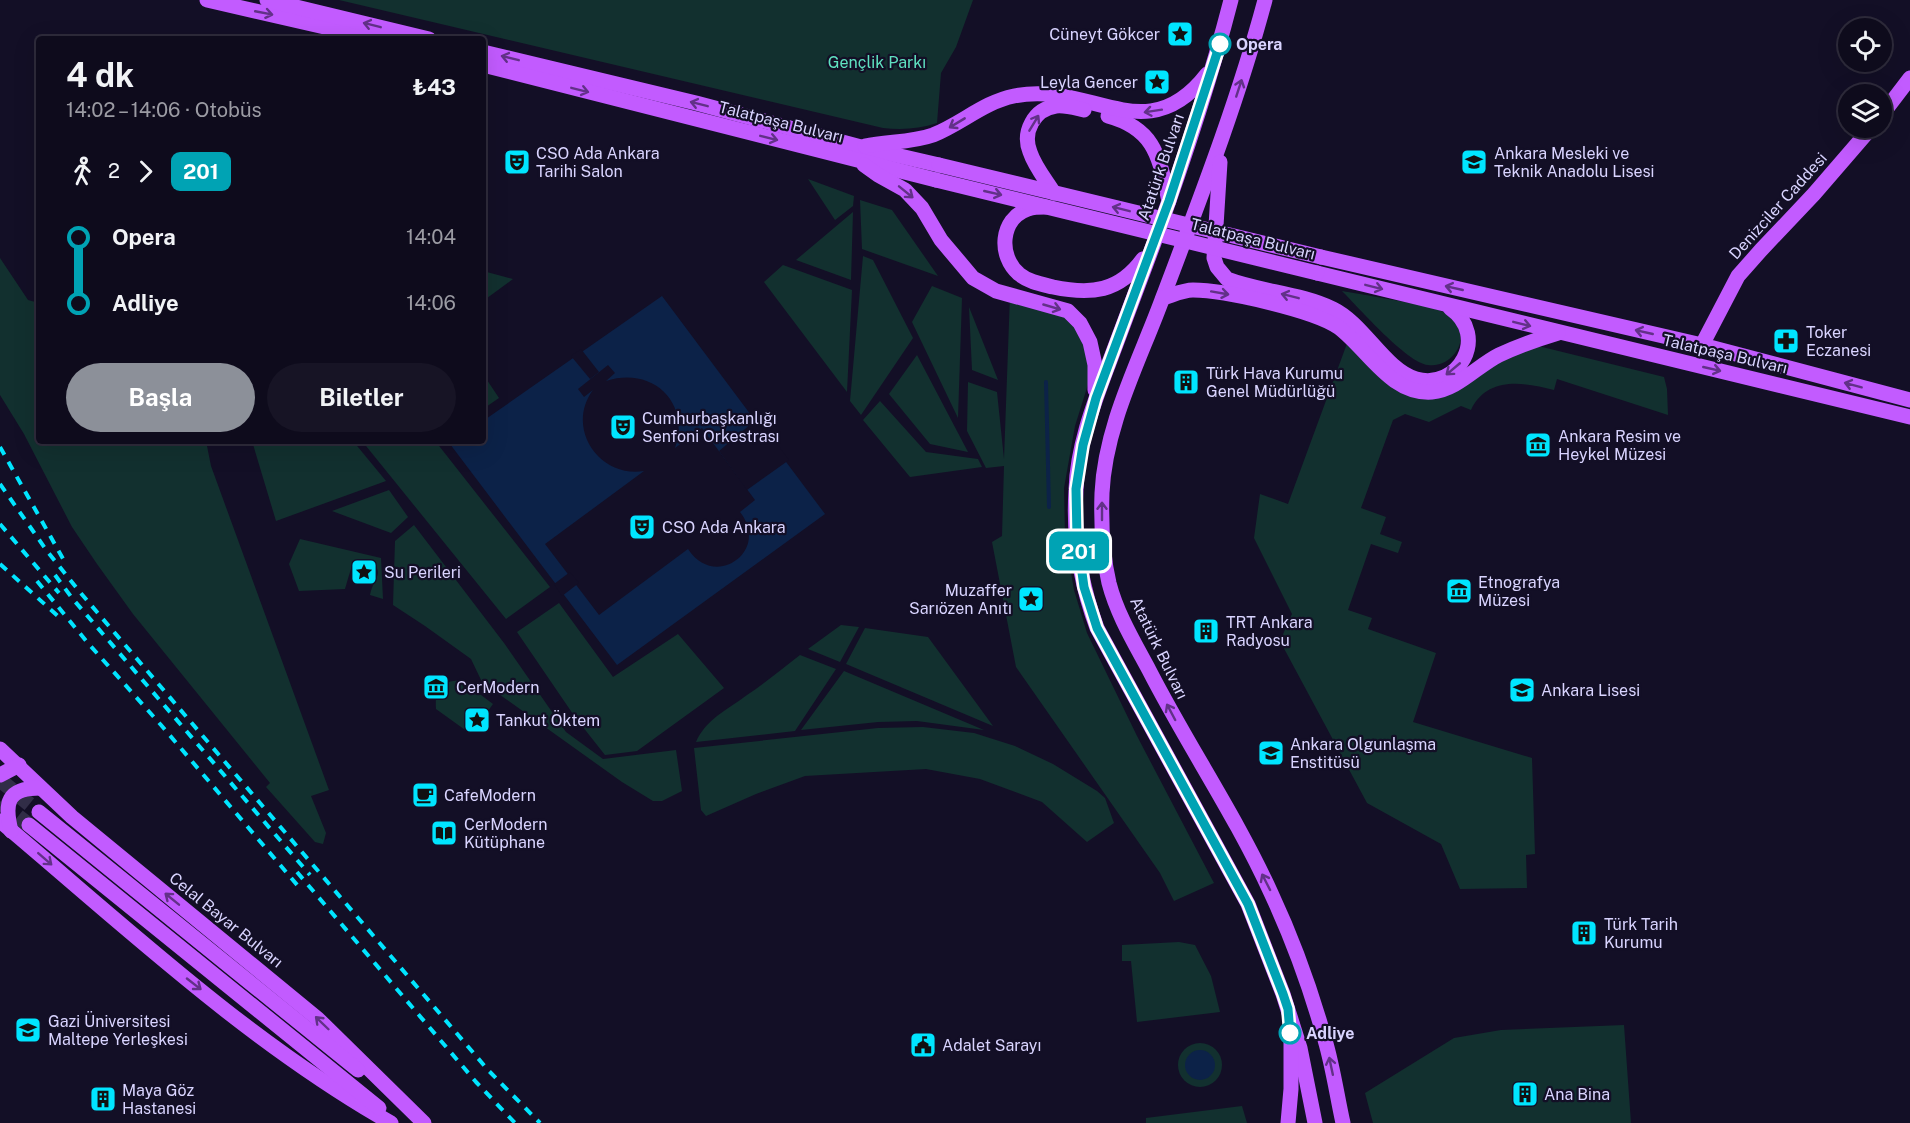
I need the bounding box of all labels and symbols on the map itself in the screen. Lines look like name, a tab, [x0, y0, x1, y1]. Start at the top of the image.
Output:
one-way arrow	[254, 8, 273, 19]
one-way arrow	[363, 19, 382, 31]
place icon: Cüneyt Gökcer	[1165, 19, 1195, 49]
place label: Cüneyt Gökcer	[1049, 25, 1160, 44]
marker: Opera	[1209, 33, 1231, 55]
place label: Opera	[1236, 35, 1282, 54]
one-way arrow	[501, 52, 520, 64]
park label: Gençlik Parkı	[828, 53, 926, 72]
place icon: Leyla Gencer	[1142, 67, 1172, 97]
place label: Leyla Gencer	[1040, 73, 1138, 92]
one-way arrow	[1234, 79, 1245, 98]
one-way arrow	[571, 84, 590, 96]
street label: Talatpaşa Bulvarı	[717, 97, 845, 147]
one-way arrow	[690, 98, 709, 109]
one-way arrow	[1144, 105, 1164, 116]
street label: Atatürk Bulvarı	[1134, 111, 1188, 223]
one-way arrow	[1027, 114, 1040, 131]
one-way arrow	[949, 117, 966, 129]
one-way arrow	[760, 132, 779, 144]
place label: CSO Ada Ankara Tarihi Salon	[536, 144, 660, 181]
place label: Ankara Mesleki ve Teknik Anadolu Lisesi	[1494, 144, 1654, 181]
theatre icon: CSO Ada Ankara Tarihi Salon	[502, 147, 532, 177]
school or university icon: Ankara Mesleki ve Teknik Anadolu Lisesi	[1459, 147, 1489, 177]
street label: Denizciler Caddesi	[1725, 149, 1831, 263]
one-way arrow	[898, 186, 914, 199]
one-way arrow	[982, 188, 1002, 199]
one-way arrow	[1112, 203, 1131, 214]
street label: Talatpaşa Bulvarı	[1189, 214, 1317, 264]
one-way arrow	[1445, 281, 1464, 293]
one-way arrow	[1364, 282, 1383, 294]
one-way arrow	[1210, 288, 1229, 299]
one-way arrow	[1281, 290, 1300, 302]
one-way arrow	[1042, 302, 1061, 313]
one-way arrow	[1513, 318, 1532, 330]
place label: Toker Eczanesi	[1806, 323, 1871, 360]
one-way arrow	[1635, 325, 1654, 337]
pharmacy icon: Toker Eczanesi	[1771, 326, 1801, 356]
street label: Talatpaşa Bulvarı	[1661, 330, 1789, 378]
one-way arrow	[1445, 363, 1461, 376]
place label: Türk Hava Kurumu Genel Müdürlüğü	[1206, 364, 1343, 401]
one-way arrow	[1702, 364, 1721, 376]
building icon: Türk Hava Kurumu Genel Müdürlüğü	[1171, 367, 1201, 397]
one-way arrow	[1844, 379, 1863, 391]
place label: Cumhurbaşkanlığı Senfoni Orkestrası	[642, 409, 779, 446]
theatre icon: Cumhurbaşkanlığı Senfoni Orkestrası	[608, 412, 638, 442]
place label: Ankara Resim ve Heykel Müzesi	[1558, 427, 1681, 464]
museum icon: Ankara Resim ve Heykel Müzesi	[1523, 430, 1553, 460]
one-way arrow	[1096, 502, 1108, 522]
theatre icon: CSO Ada Ankara	[627, 512, 657, 542]
place label: CSO Ada Ankara	[662, 518, 786, 537]
line badge: 201	[1044, 532, 1114, 570]
place icon: Su Perileri	[349, 557, 379, 587]
place label: Su Perileri	[384, 563, 461, 582]
place label: Etnografya Müzesi	[1478, 573, 1560, 610]
museum icon: Etnografya Müzesi	[1444, 576, 1474, 606]
place label: Muzaffer Sarıözen Anıtı	[909, 581, 1012, 618]
place icon: Muzaffer Sarıözen Anıtı	[1016, 584, 1046, 614]
street label: Atatürk Bulvarı	[1126, 594, 1192, 702]
place label: TRT Ankara Radyosu	[1226, 613, 1313, 650]
building icon: TRT Ankara Radyosu	[1191, 616, 1221, 646]
museum icon: CerModern	[421, 672, 451, 702]
school or university icon: Ankara Lisesi	[1507, 675, 1537, 705]
place label: CerModern	[456, 678, 540, 697]
place label: Ankara Lisesi	[1541, 681, 1640, 700]
one-way arrow	[1164, 704, 1176, 722]
place icon: Tankut Öktem	[462, 705, 492, 735]
place label: Tankut Öktem	[496, 710, 600, 730]
place label: Ankara Olgunlaşma Enstitüsü	[1290, 735, 1436, 772]
school or university icon: Ankara Olgunlaşma Enstitüsü	[1256, 738, 1286, 768]
cafe icon: CafeModern	[410, 780, 440, 810]
place label: CafeModern	[444, 786, 536, 805]
place label: CerModern Kütüphane	[464, 815, 548, 852]
library icon: CerModern Kütüphane	[429, 818, 459, 848]
one-way arrow	[37, 852, 52, 866]
street label: Celal Bayar Bulvarı	[165, 868, 287, 972]
one-way arrow	[1260, 874, 1271, 892]
one-way arrow	[164, 892, 180, 905]
place label: Türk Tarih Kurumu	[1604, 915, 1678, 952]
building icon: Türk Tarih Kurumu	[1569, 918, 1599, 948]
one-way arrow	[186, 978, 202, 991]
place label: Gazi Üniversitesi Maltepe Yerleşkesi	[48, 1011, 188, 1049]
school or university icon: Gazi Üniversitesi Maltepe Yerleşkesi	[13, 1015, 43, 1045]
one-way arrow	[315, 1016, 330, 1030]
marker: Adliye	[1279, 1022, 1301, 1044]
place label: Adliye	[1306, 1024, 1355, 1043]
public building icon: Adalet Sarayı	[908, 1030, 938, 1060]
place label: Adalet Sarayı	[942, 1036, 1041, 1055]
one-way arrow	[1325, 1057, 1336, 1076]
building icon: Ana Bina	[1510, 1079, 1540, 1109]
place label: Maya Göz Hastanesi	[122, 1081, 196, 1118]
building icon: Maya Göz Hastanesi	[88, 1084, 118, 1114]
place label: Ana Bina	[1544, 1085, 1610, 1104]

